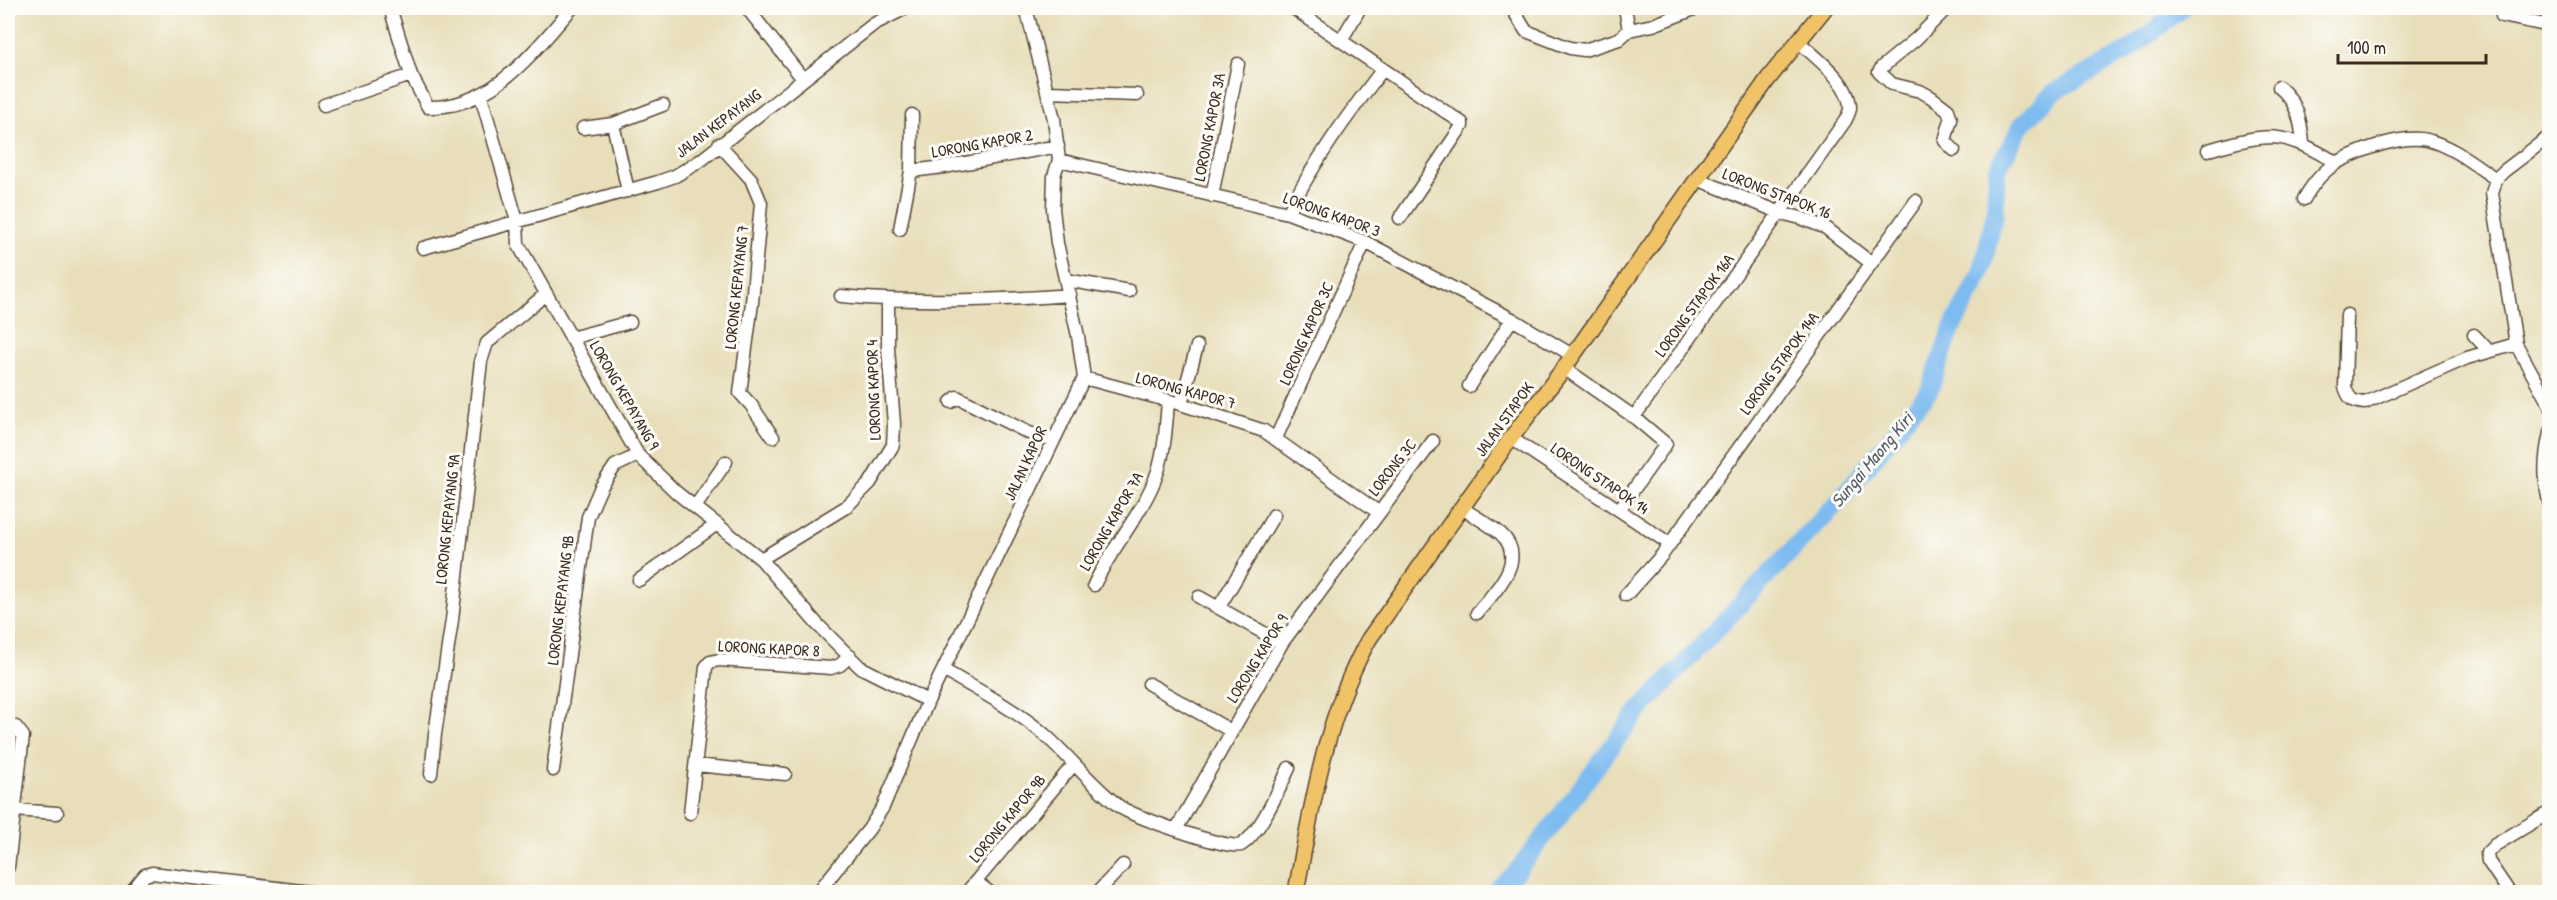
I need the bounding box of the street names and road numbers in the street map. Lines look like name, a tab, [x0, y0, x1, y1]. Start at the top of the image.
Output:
street label: LORONG KAPOR 3A	[1188, 71, 1230, 183]
street label: JALAN KEPAYANG	[671, 83, 765, 162]
street label: LORONG KAPOR 2	[930, 123, 1035, 163]
street label: LORONG STAPOK 16	[1720, 162, 1834, 224]
street label: LORONG KAPOR 3	[1280, 186, 1384, 242]
street label: LORONG KEPAYANG 7	[719, 224, 753, 350]
street label: LORONG STAPOK 16A	[1649, 249, 1739, 361]
street label: LORONG KAPOR 3C	[1273, 278, 1339, 388]
street label: LORONG STAPOK 14A	[1734, 307, 1824, 419]
street label: LORONG KEPAYANG 9	[585, 336, 665, 454]
street label: LORONG KAPOR 4	[860, 339, 886, 441]
street label: LORONG KAPOR 7	[1134, 366, 1238, 414]
street label: JALAN STAPOK	[1469, 377, 1539, 461]
street label: JALAN KAPOR	[998, 422, 1052, 504]
street label: LORONG 3C	[1363, 434, 1421, 500]
street label: LORONG STAPOK 14	[1547, 437, 1653, 519]
street label: LORONG KEPAYANG 9A	[429, 453, 465, 585]
street label: LORONG KAPOR 7A	[1074, 468, 1148, 574]
street label: LORONG KEPAYANG 9B	[541, 534, 579, 666]
street label: LORONG KAPOR 9	[1221, 609, 1293, 706]
street label: LORONG KAPOR 8	[718, 634, 820, 662]
street label: LORONG KAPOR 9B	[964, 769, 1050, 867]

